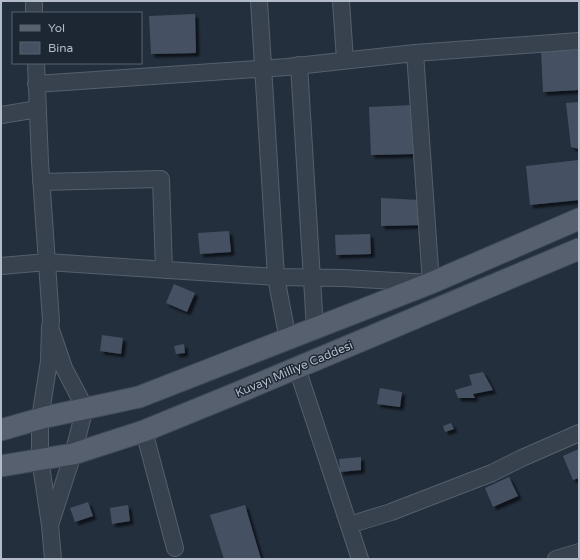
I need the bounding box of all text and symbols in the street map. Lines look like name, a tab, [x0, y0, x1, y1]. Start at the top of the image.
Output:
legend	[12, 12, 142, 64]
text: Yol	[48, 21, 65, 35]
text: Bina	[48, 41, 73, 55]
street label: Kuvayı Milliye Caddesi	[233, 338, 355, 400]

